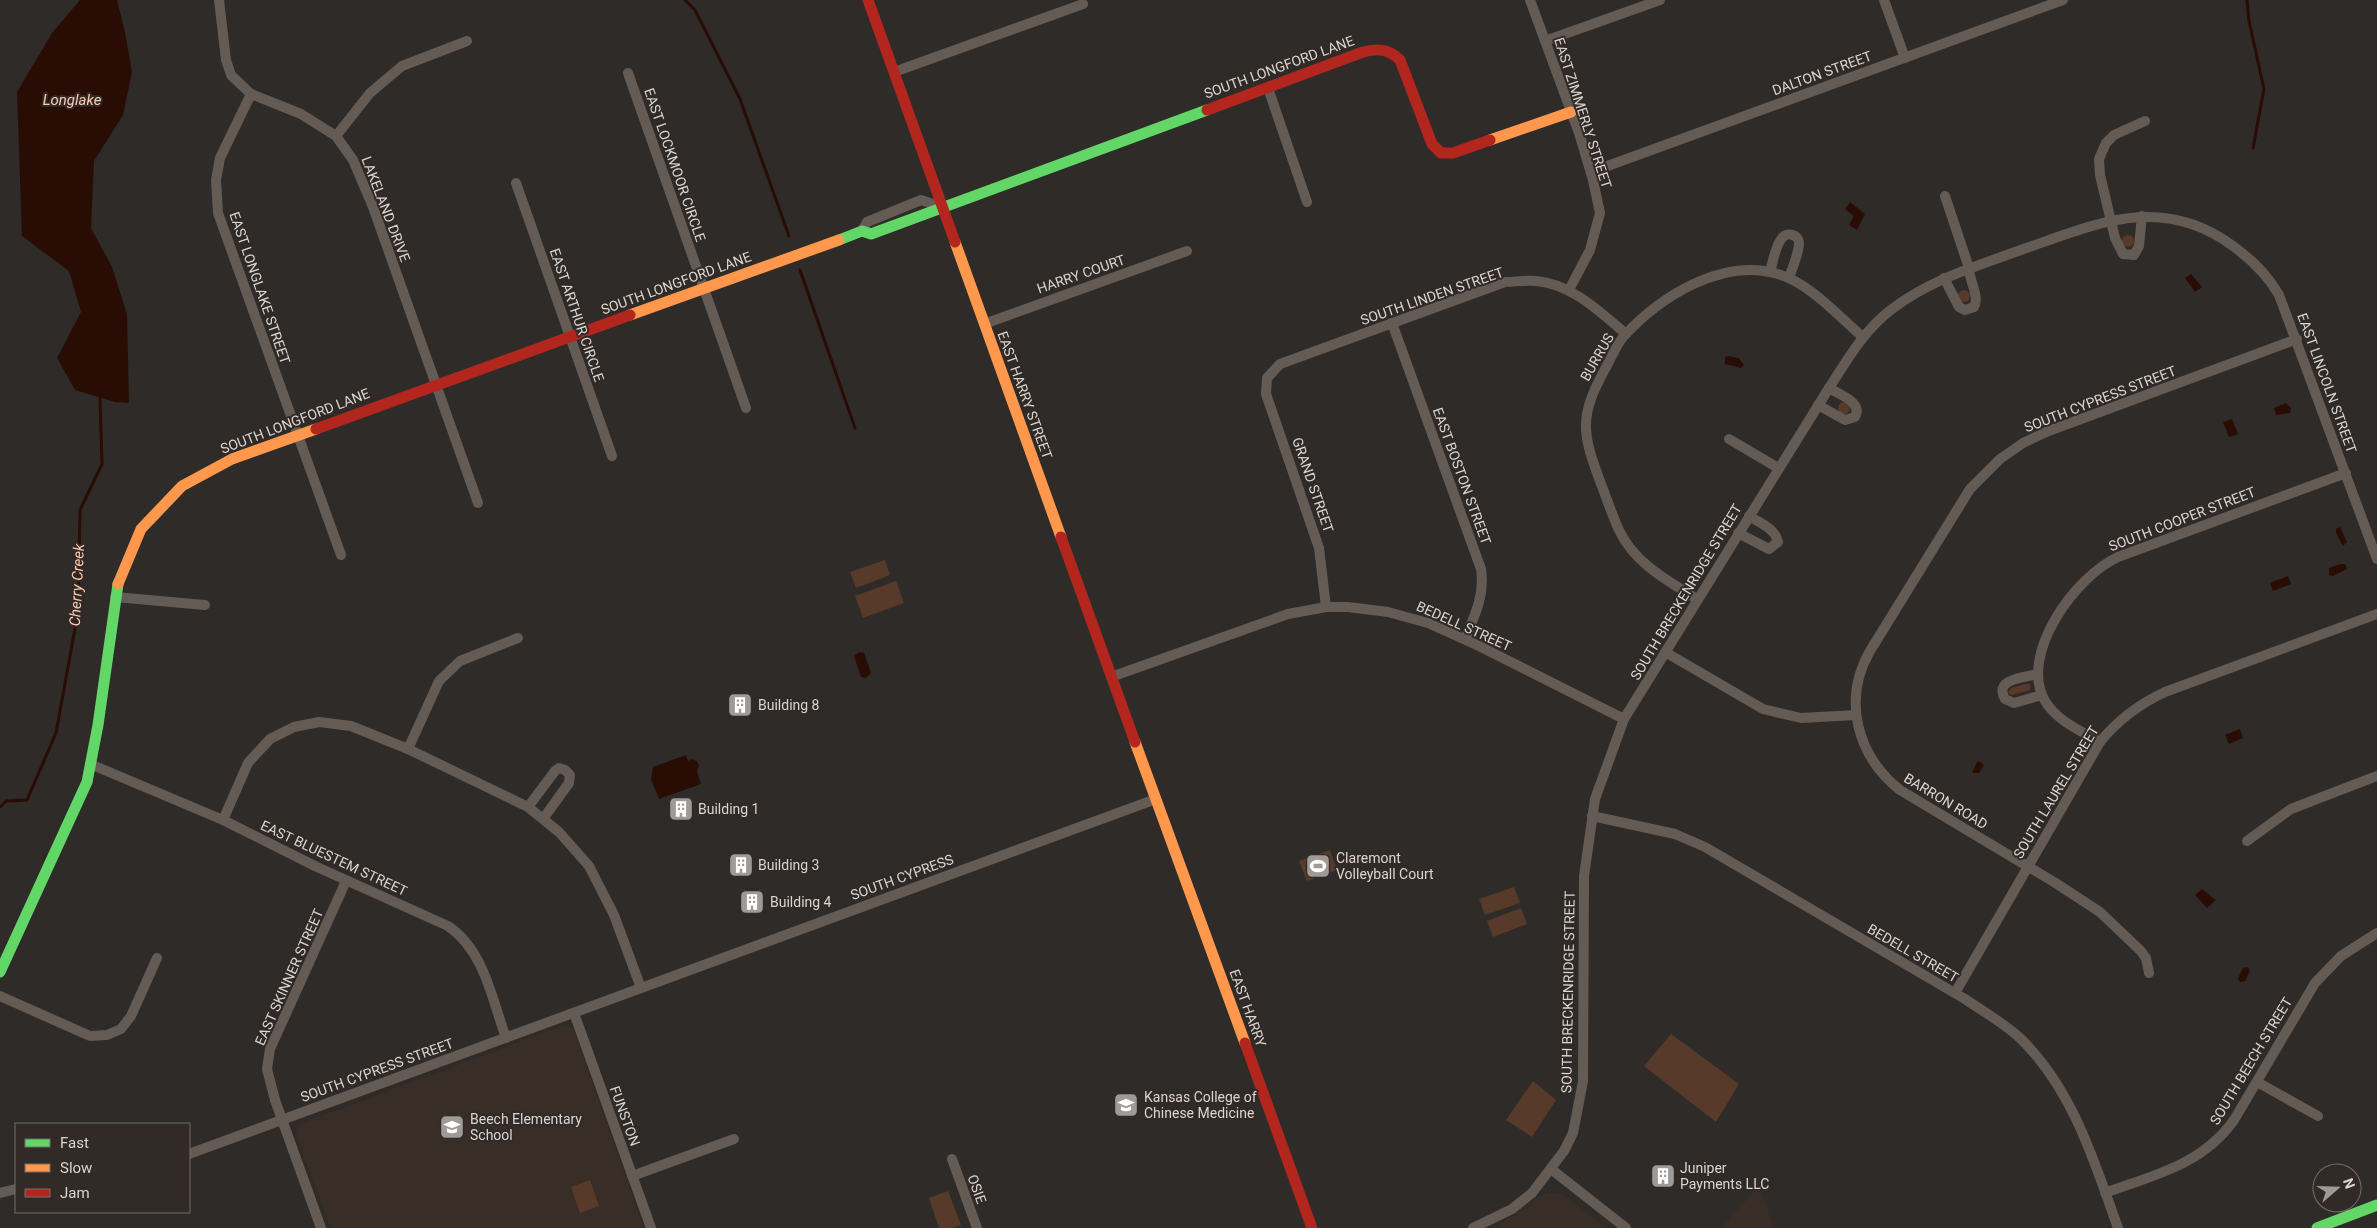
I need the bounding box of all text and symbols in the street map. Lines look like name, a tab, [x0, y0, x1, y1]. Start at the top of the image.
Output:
street label: SOUTH LONGFORD LANE	[1202, 32, 1356, 102]
street label: EAST ZIMMERLY STREET	[1551, 36, 1615, 191]
street label: DALTON STREET	[1770, 47, 1875, 98]
street label: EAST LOCKMOOR CIRCLE	[641, 86, 709, 244]
water label: Longlake	[43, 91, 102, 109]
street label: LAKELAND DRIVE	[359, 154, 413, 264]
street label: EAST LONGLAKE STREET	[226, 210, 294, 367]
street label: EAST ARTHUR CIRCLE	[547, 246, 607, 384]
street label: SOUTH LONGFORD LANE	[599, 248, 753, 318]
street label: HARRY COURT	[1035, 251, 1128, 297]
street label: SOUTH LINDEN STREET	[1358, 264, 1506, 328]
street label: EAST LINCOLN STREET	[2294, 311, 2360, 456]
street label: EAST HARRY STREET	[994, 329, 1056, 462]
street label: BURRUS	[1577, 330, 1617, 384]
street label: SOUTH CYPRESS STREET	[2022, 362, 2179, 435]
street label: SOUTH LONGFORD LANE	[218, 385, 372, 457]
street label: EAST BOSTON STREET	[1430, 405, 1494, 547]
street label: GRAND STREET	[1289, 435, 1337, 535]
street label: SOUTH COOPER STREET	[2106, 483, 2258, 554]
street label: SOUTH BRECKENRIDGE STREET	[1627, 501, 1745, 683]
water label: Cherry Creek	[66, 543, 88, 627]
street label: BEDELL STREET	[1414, 598, 1514, 654]
building icon: Building 8	[727, 692, 753, 718]
place label: Building 8	[758, 697, 820, 713]
street label: SOUTH LAUREL STREET	[2010, 722, 2102, 861]
street label: BARRON ROAD	[1901, 770, 1991, 832]
building icon: Building 1	[668, 796, 694, 822]
place label: Building 1	[698, 801, 759, 817]
street label: EAST BLUESTEM STREET	[258, 817, 410, 899]
place label: Claremont Volleyball Court	[1336, 850, 1434, 882]
street label: SOUTH CYPRESS	[848, 851, 956, 903]
building icon: Building 3	[728, 852, 754, 878]
sports icon: Claremont Volleyball Court	[1305, 853, 1331, 879]
place label: Building 3	[758, 857, 819, 873]
building icon: Building 4	[739, 889, 765, 915]
street label: SOUTH BRECKENRIDGE STREET	[1558, 890, 1578, 1093]
place label: Building 4	[770, 894, 832, 910]
street label: EAST SKINNER STREET	[252, 906, 327, 1048]
street label: BEDELL STREET	[1865, 921, 1962, 986]
street label: EAST HARRY	[1227, 967, 1270, 1050]
street label: SOUTH BEECH STREET	[2207, 994, 2296, 1128]
street label: SOUTH CYPRESS STREET	[298, 1035, 456, 1105]
street label: FUNSTON	[607, 1084, 643, 1148]
place label: Kansas College of Chinese Medicine	[1144, 1089, 1257, 1121]
school or university icon: Kansas College of Chinese Medicine	[1113, 1092, 1139, 1118]
place label: Beech Elementary School	[470, 1111, 582, 1143]
school or university icon: Beech Elementary School	[439, 1114, 465, 1140]
legend	[15, 1123, 190, 1213]
text: Fast	[60, 1134, 89, 1152]
text: Slow	[60, 1159, 92, 1177]
place label: Juniper Payments LLC	[1680, 1160, 1769, 1192]
building icon: Juniper Payments LLC	[1650, 1163, 1676, 1189]
north arrow	[2312, 1163, 2362, 1213]
street label: OSIE	[964, 1172, 990, 1206]
text: N	[2340, 1176, 2358, 1191]
text: Jam	[60, 1184, 90, 1202]

